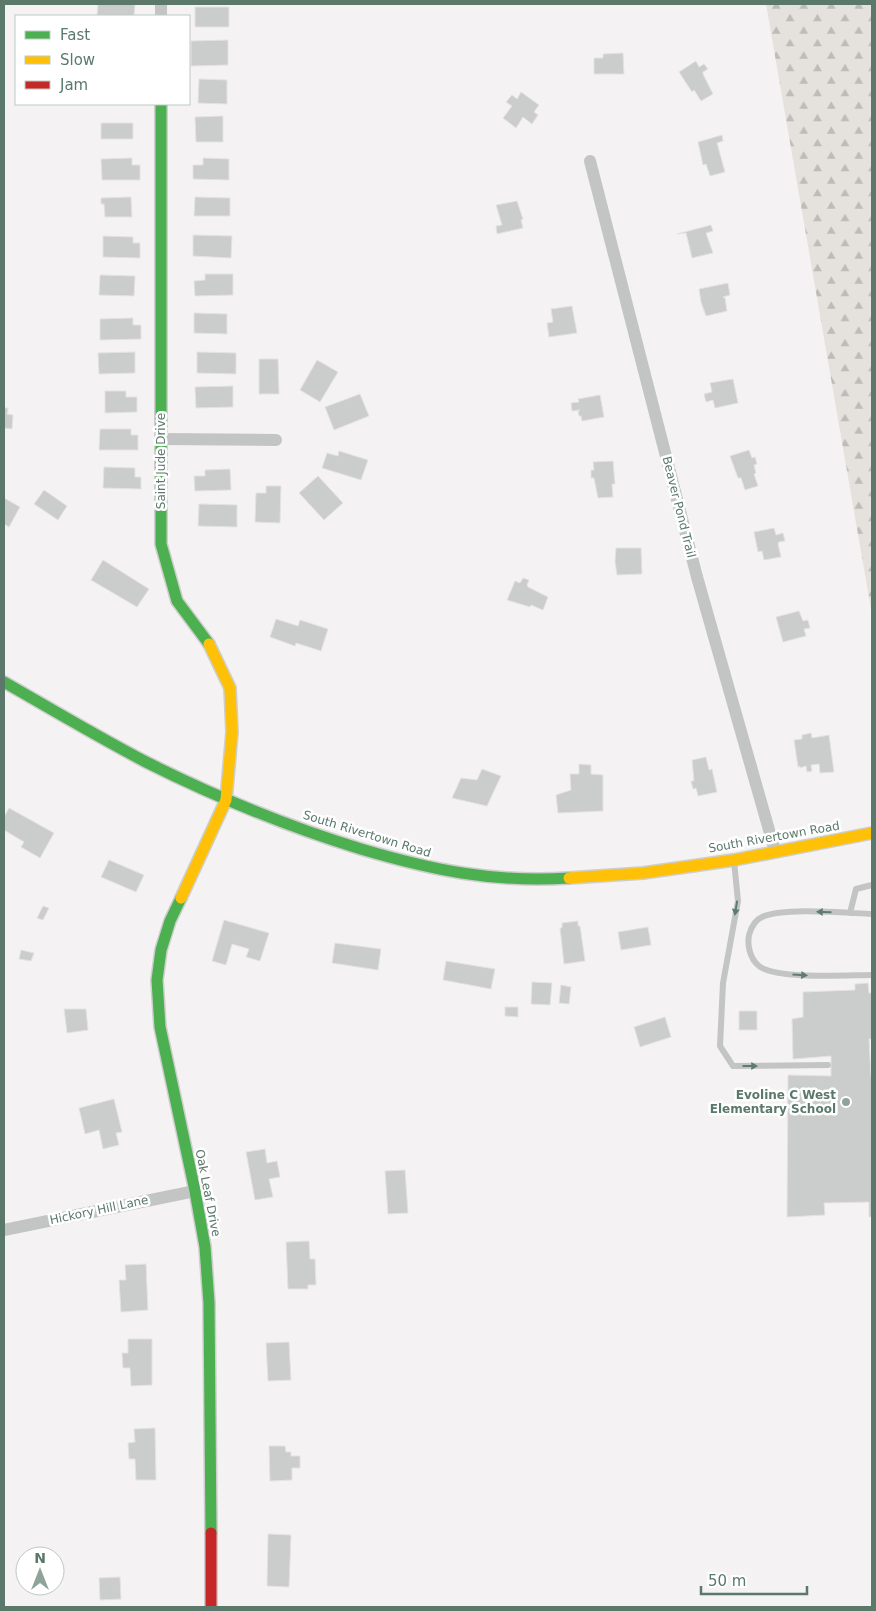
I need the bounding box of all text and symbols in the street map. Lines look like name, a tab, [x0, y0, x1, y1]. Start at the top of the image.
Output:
legend	[15, 15, 190, 105]
text: Fast	[60, 26, 90, 44]
text: Slow	[60, 51, 95, 69]
text: Jam	[59, 76, 88, 94]
street label: Saint Jude Drive	[154, 413, 168, 509]
street label: Beaver Pond Trail	[660, 455, 698, 559]
street label: South Rivertown Road	[301, 808, 433, 860]
street label: South Rivertown Road	[707, 819, 841, 855]
one-way arrow	[732, 900, 740, 916]
one-way arrow	[815, 908, 831, 916]
one-way arrow	[792, 971, 808, 979]
one-way arrow	[742, 1062, 758, 1070]
place label: Evoline C West Elementary School	[710, 1088, 836, 1116]
marker: Evoline C West Elementary School	[840, 1096, 852, 1108]
street label: Oak Leaf Drive	[193, 1148, 223, 1238]
street label: Hickory Hill Lane	[48, 1193, 150, 1227]
north arrow	[15, 1546, 65, 1596]
text: N	[34, 1550, 46, 1566]
scale bar	[701, 1564, 807, 1596]
text: 50 m	[708, 1572, 746, 1590]

